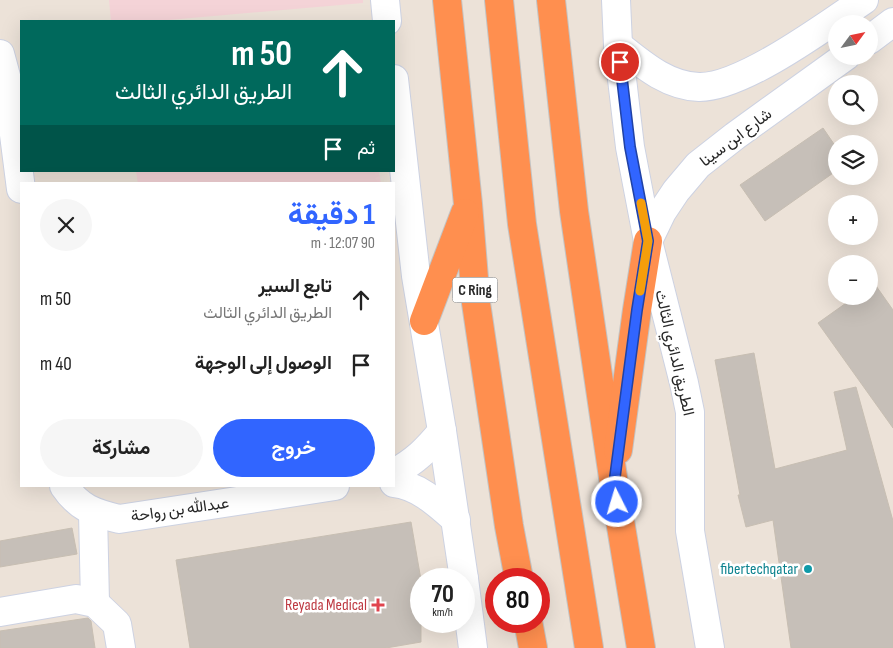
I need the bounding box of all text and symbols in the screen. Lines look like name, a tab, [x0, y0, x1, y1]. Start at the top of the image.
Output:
north arrow	[828, 15, 878, 65]
map controls	[828, 15, 878, 305]
text: 50 m	[231, 33, 292, 76]
icon: ahead	[310, 40, 375, 105]
pin	[599, 41, 641, 83]
icon: arrive	[606, 48, 634, 76]
button: search	[828, 75, 878, 125]
text: الطريق الدائري الثالث	[115, 79, 292, 106]
street label: شارع ابن سينا	[696, 105, 776, 172]
icon: arrive	[319, 135, 347, 163]
button: layers	[828, 135, 878, 185]
text: ثم	[357, 137, 375, 160]
button: +	[828, 195, 878, 245]
text: 1 دقيقة	[288, 197, 375, 233]
button: close	[40, 199, 92, 251]
text: 90 m · 12:07	[311, 234, 375, 253]
button: −	[828, 255, 878, 305]
text: تابع السير	[258, 275, 332, 298]
road number: C Ring	[452, 278, 498, 302]
icon: ahead	[347, 286, 375, 314]
text: 50 m	[40, 288, 71, 311]
street label: الطريق الدائري الثالث	[647, 288, 698, 419]
text: الطريق الدائري الثالث	[203, 304, 332, 323]
icon: arrive	[347, 351, 375, 379]
text: الوصول إلى الوجهة	[195, 352, 332, 375]
text: 40 m	[40, 353, 72, 376]
button: مشاركة	[40, 419, 203, 477]
button: خروج	[213, 419, 375, 477]
position arrow	[590, 475, 642, 527]
street label: عبدالله بن رواحة	[130, 493, 230, 526]
place label: fibertechqatar	[720, 560, 798, 579]
marker: fibertechqatar	[802, 563, 814, 575]
speed limit sign: 80	[485, 568, 550, 633]
text: 70	[431, 579, 454, 610]
place label: Reyada Medical	[285, 596, 367, 615]
marker: Reyada Medical	[371, 598, 385, 612]
text: km/h	[432, 605, 453, 620]

